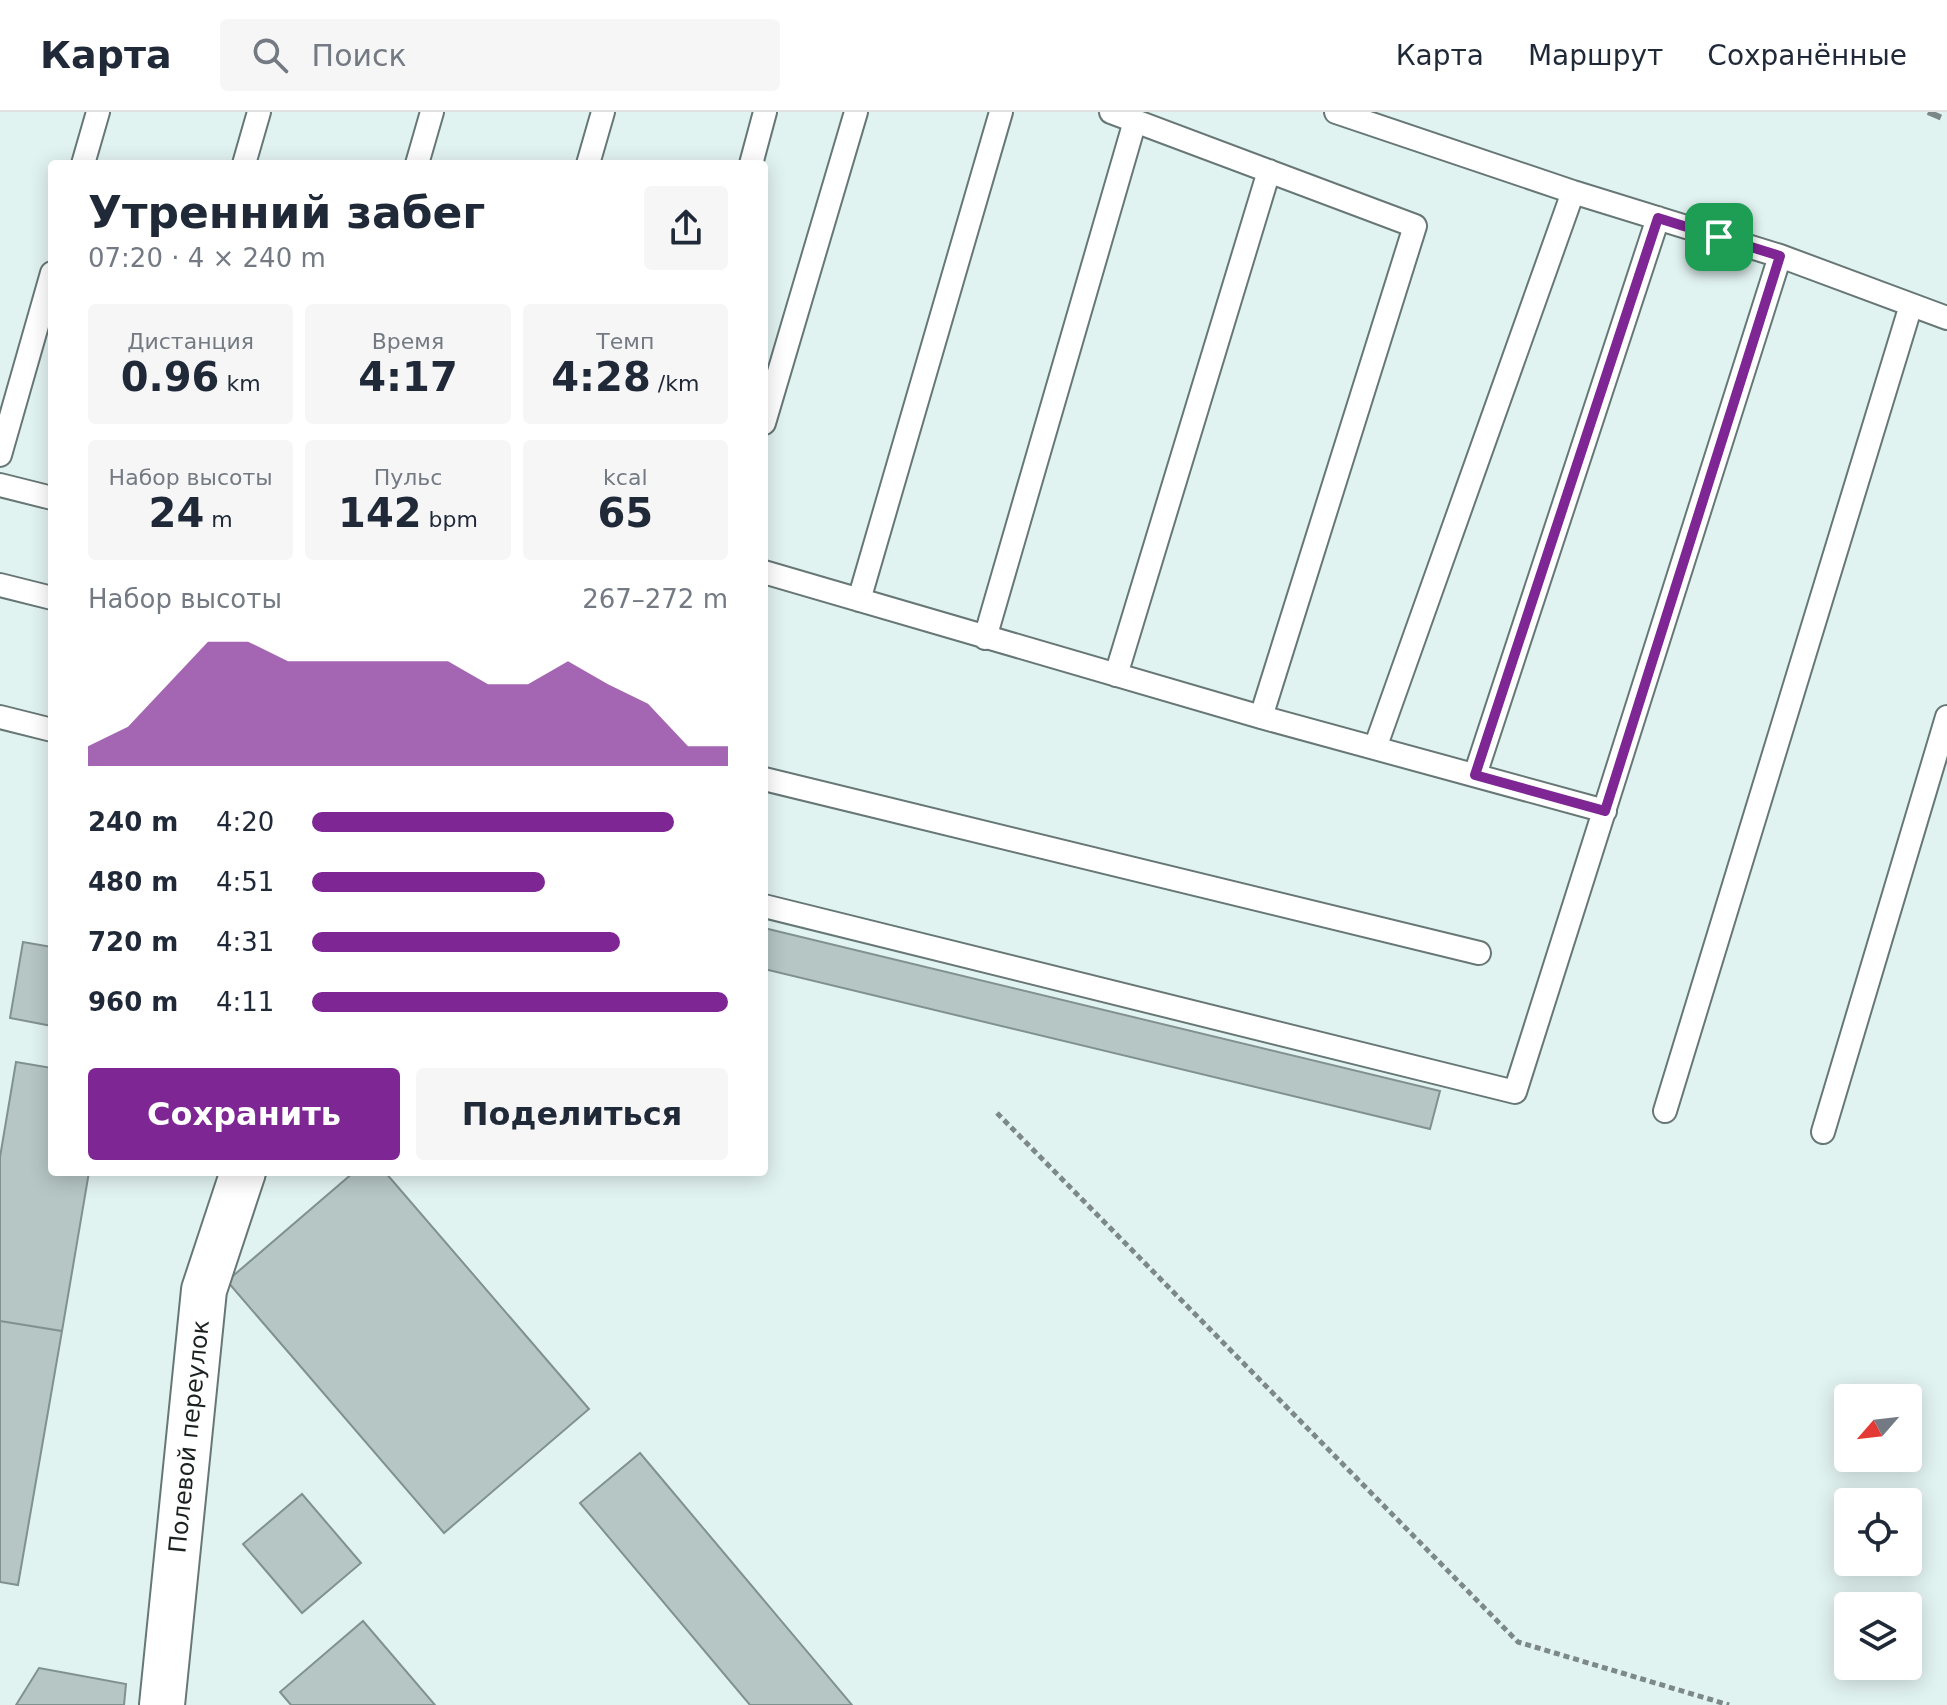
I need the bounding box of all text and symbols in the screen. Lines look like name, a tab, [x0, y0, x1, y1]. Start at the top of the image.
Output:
search box	[220, 19, 780, 91]
text: Карта	[40, 33, 172, 77]
icon: search	[248, 33, 292, 77]
text: Поиск	[312, 38, 407, 73]
text: Карта	[1396, 39, 1484, 72]
text: Маршрут	[1528, 39, 1663, 72]
text: Сохранённые	[1707, 39, 1907, 72]
button: share	[644, 186, 728, 270]
text: Утренний забег	[88, 187, 485, 238]
pin	[1685, 203, 1753, 271]
icon: arrive	[1697, 215, 1741, 259]
text: 07:20 · 4 × 240 m	[88, 243, 326, 273]
text: Дистанция	[127, 329, 254, 354]
text: Время	[372, 329, 444, 354]
text: Темп	[596, 329, 654, 354]
text: 0.96	[121, 354, 219, 400]
text: 4:17	[358, 354, 458, 400]
text: 4:28	[551, 354, 651, 400]
text: km	[219, 371, 261, 396]
text: /km	[651, 371, 699, 396]
text: Набор высоты	[109, 465, 273, 490]
text: Пульс	[374, 465, 442, 490]
text: kcal	[603, 465, 648, 490]
text: 24	[149, 490, 204, 536]
text: 142	[338, 490, 422, 536]
text: 65	[597, 490, 653, 536]
text: m	[204, 507, 233, 532]
text: bpm	[422, 507, 478, 532]
text: Набор высоты	[88, 584, 282, 614]
text: 267–272 m	[582, 584, 728, 614]
text: 240 m	[88, 807, 178, 837]
text: 4:20	[216, 807, 274, 837]
text: 480 m	[88, 867, 178, 897]
text: 4:51	[216, 867, 274, 897]
text: 720 m	[88, 927, 178, 957]
text: 4:31	[216, 927, 274, 957]
text: 960 m	[88, 987, 178, 1017]
text: 4:11	[216, 987, 274, 1017]
button: Сохранить	[88, 1068, 400, 1160]
button: Поделиться	[416, 1068, 728, 1160]
street label: Полевой переулок	[163, 1318, 215, 1554]
north arrow	[1834, 1384, 1922, 1472]
map controls	[1834, 1384, 1922, 1680]
button: locate	[1834, 1488, 1922, 1576]
button: layers	[1834, 1592, 1922, 1680]

